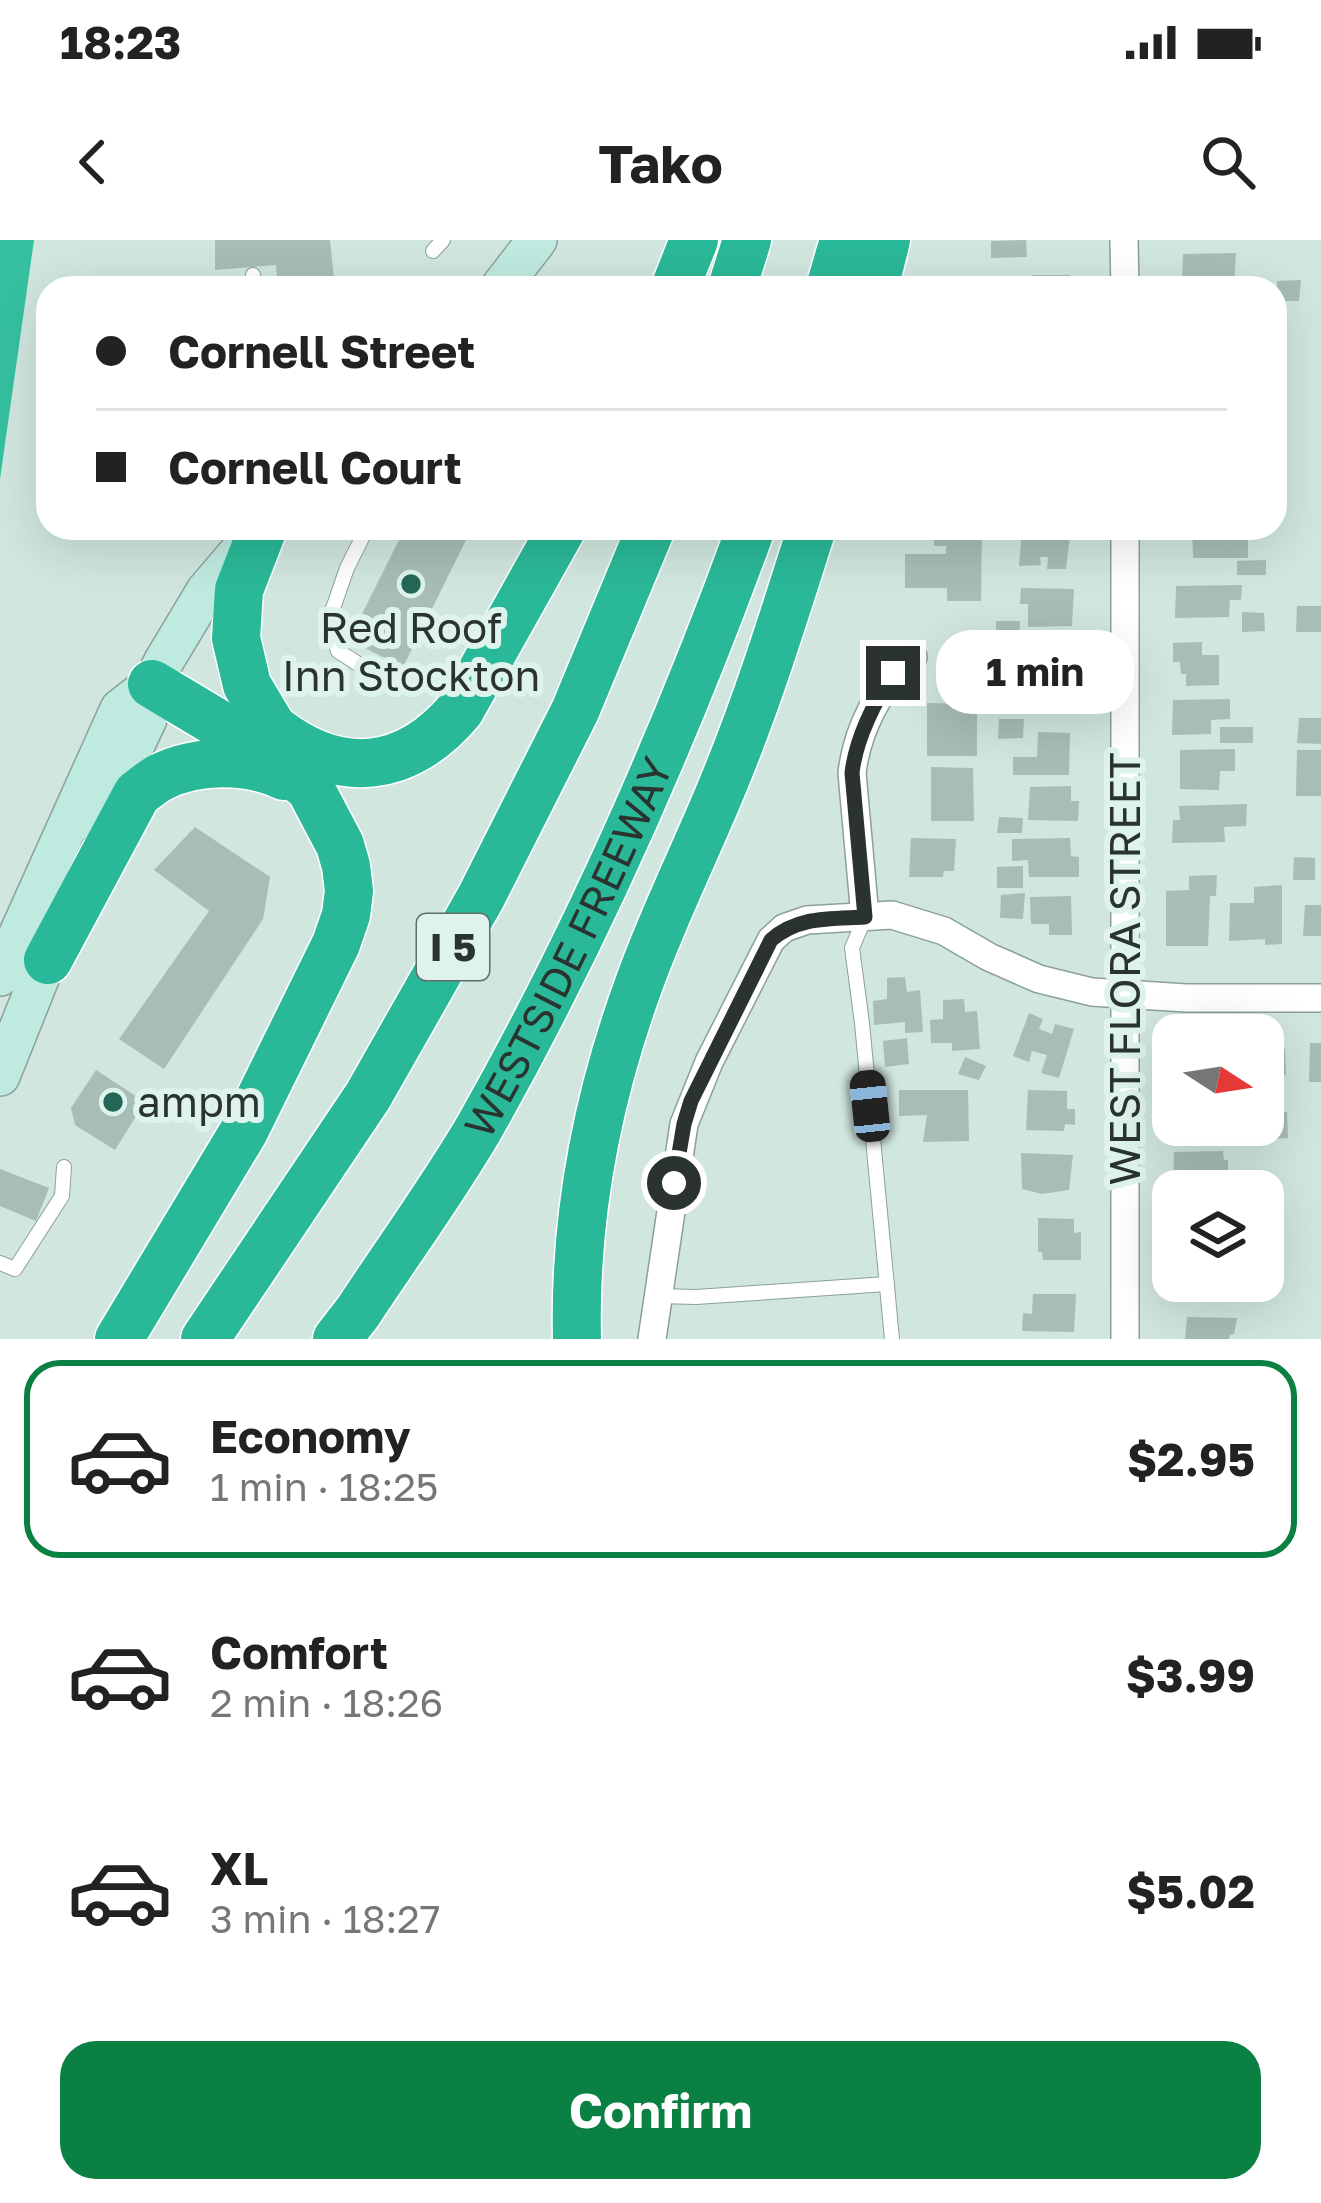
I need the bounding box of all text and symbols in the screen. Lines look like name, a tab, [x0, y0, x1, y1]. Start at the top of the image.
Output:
text: 18:23	[60, 15, 181, 69]
icon: back	[60, 129, 126, 195]
icon: search	[1195, 129, 1261, 195]
text: Tako	[598, 130, 723, 195]
text: Cornell Street	[168, 324, 475, 378]
text: Cornell Court	[168, 440, 462, 494]
marker: Red Roof Inn Stockton	[398, 571, 424, 597]
place label: Red Roof Inn Stockton	[282, 602, 540, 700]
callout: 1 min	[935, 631, 1133, 715]
route end	[866, 646, 920, 700]
text: 1 min	[986, 648, 1084, 695]
street label: WESTSIDE FREEWAY	[453, 750, 682, 1146]
street label: WEST FLORA STREET	[1099, 752, 1149, 1186]
road number: I 5	[417, 914, 489, 980]
north arrow	[1152, 1014, 1284, 1146]
map controls	[1152, 1014, 1284, 1302]
car	[848, 1068, 892, 1144]
place label: ampm	[137, 1076, 261, 1126]
marker: ampm	[100, 1089, 126, 1115]
route start	[647, 1156, 701, 1210]
button: layers	[1152, 1170, 1284, 1302]
icon: car	[66, 1405, 174, 1513]
text: Economy	[210, 1409, 411, 1463]
text: $2.95	[1127, 1432, 1255, 1486]
text: 1 min · 18:25	[210, 1463, 438, 1510]
icon: car	[66, 1621, 174, 1729]
text: Comfort	[210, 1625, 388, 1679]
text: $3.99	[1126, 1648, 1255, 1702]
text: 2 min · 18:26	[210, 1679, 443, 1726]
icon: car	[66, 1837, 174, 1945]
text: XL	[210, 1841, 268, 1895]
text: $5.02	[1126, 1864, 1255, 1918]
text: 3 min · 18:27	[210, 1895, 440, 1942]
button: Confirm	[60, 2041, 1261, 2179]

